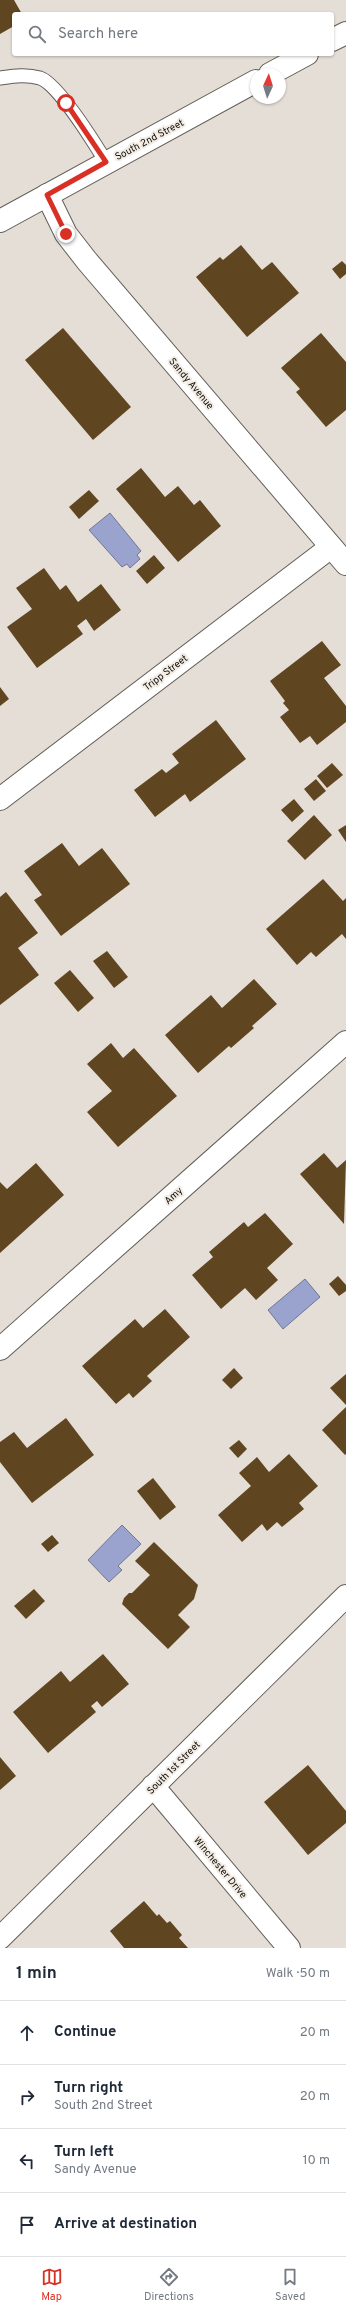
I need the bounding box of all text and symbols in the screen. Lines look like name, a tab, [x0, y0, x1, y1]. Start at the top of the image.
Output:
search box	[12, 12, 334, 56]
icon: search	[26, 23, 48, 45]
text: Search here	[58, 25, 138, 44]
north arrow	[250, 68, 286, 104]
route start	[57, 94, 75, 112]
street label: South 2nd Street	[113, 117, 186, 164]
route end	[57, 225, 75, 243]
street label: Sandy Avenue	[165, 355, 216, 412]
street label: Tripp Street	[141, 652, 191, 694]
street label: Amy	[162, 1184, 186, 1208]
street label: South 1st Street	[145, 1738, 204, 1798]
street label: Winchester Drive	[190, 1834, 249, 1901]
text: 1 min	[16, 1963, 57, 1985]
text: Walk · 50 m	[266, 1966, 330, 1982]
icon: ahead	[16, 2022, 38, 2044]
text: Continue	[54, 2023, 116, 2042]
text: 20 m	[300, 2025, 330, 2041]
text: Turn right	[54, 2079, 123, 2098]
icon: right	[16, 2086, 38, 2108]
text: 20 m	[300, 2089, 330, 2105]
text: South 2nd Street	[54, 2098, 153, 2114]
text: Turn left	[54, 2143, 114, 2162]
icon: left	[16, 2150, 38, 2172]
text: 10 m	[303, 2153, 330, 2169]
text: Sandy Avenue	[54, 2162, 137, 2178]
icon: arrive	[16, 2214, 38, 2236]
text: Arrive at destination	[54, 2215, 197, 2234]
tab: Map	[41, 2266, 63, 2304]
tab: Directions	[144, 2266, 194, 2304]
tab: Saved	[275, 2266, 305, 2304]

